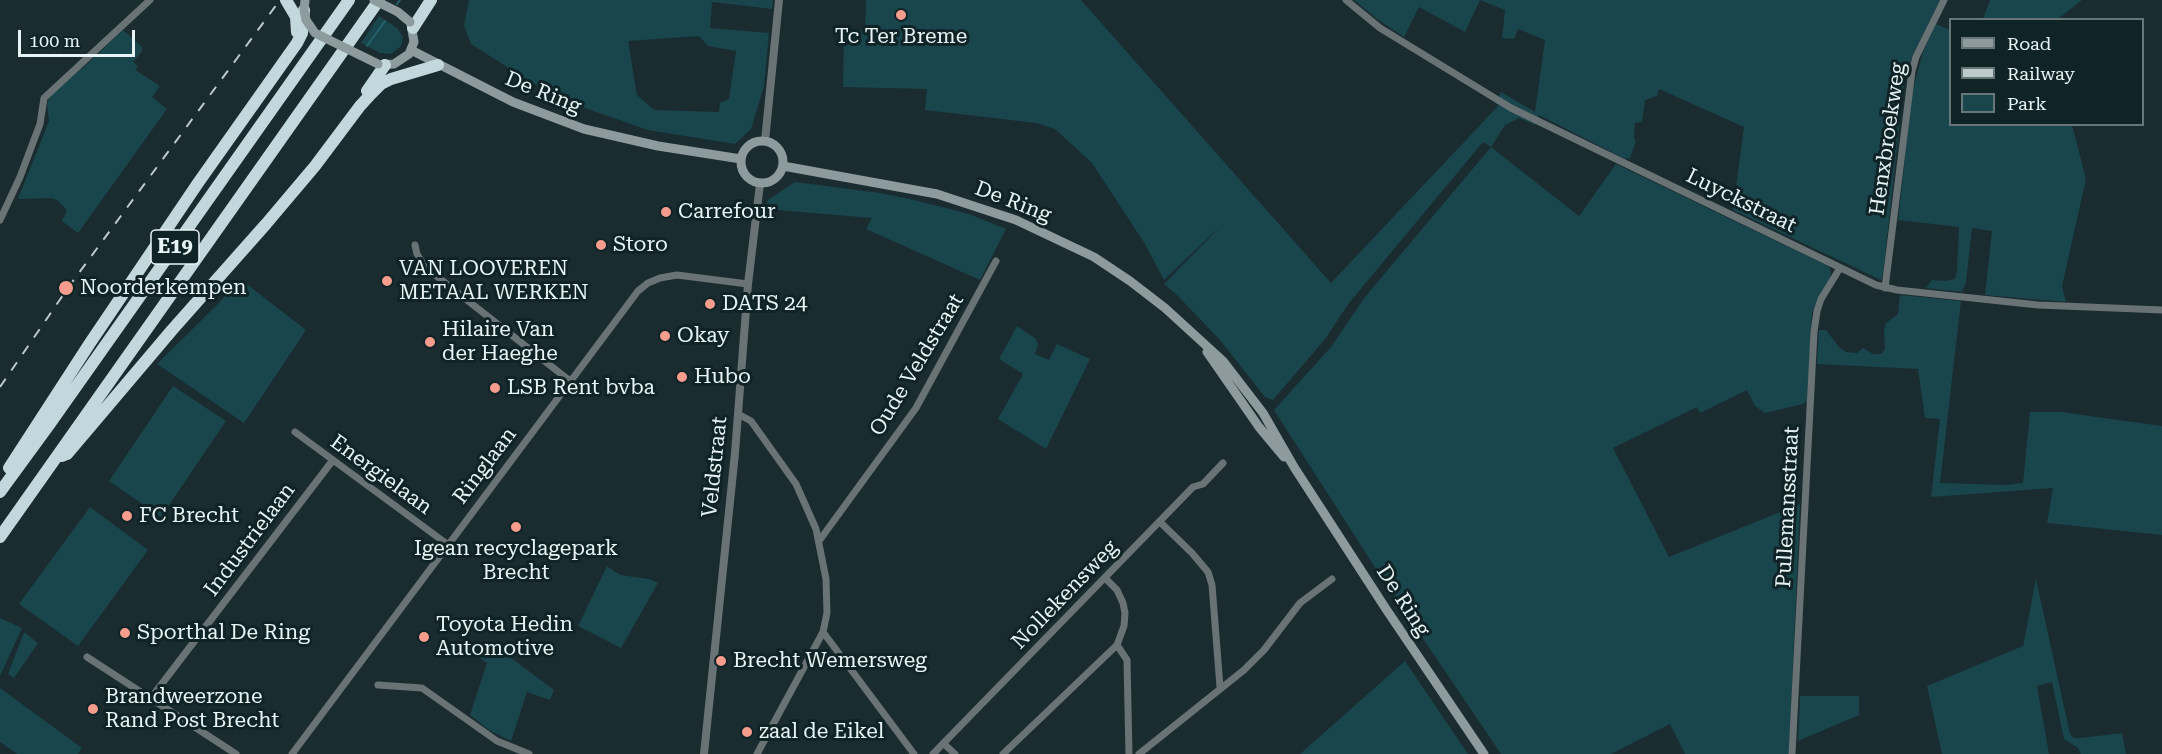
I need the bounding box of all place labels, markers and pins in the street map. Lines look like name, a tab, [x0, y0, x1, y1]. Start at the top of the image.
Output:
marker: Tc Ter Breme	[894, 8, 908, 22]
place label: Tc Ter Breme	[835, 24, 967, 50]
place label: Carrefour	[678, 199, 776, 225]
marker: Carrefour	[659, 205, 673, 219]
place label: Storo	[613, 232, 668, 258]
marker: Storo	[594, 238, 608, 252]
place label: VAN LOOVEREN METAAL WERKEN	[399, 256, 589, 306]
marker: VAN LOOVEREN METAAL WERKEN	[380, 274, 394, 288]
place label: Noorderkempen	[80, 275, 247, 301]
marker: Noorderkempen	[57, 279, 75, 297]
place label: DATS 24	[722, 291, 808, 317]
marker: DATS 24	[703, 297, 717, 311]
place label: Hilaire Van der Haeghe	[442, 317, 558, 367]
place label: Okay	[677, 323, 730, 349]
marker: Okay	[658, 329, 672, 343]
marker: Hilaire Van der Haeghe	[423, 335, 437, 349]
place label: Hubo	[694, 364, 751, 390]
marker: Hubo	[675, 370, 689, 384]
place label: LSB Rent bvba	[507, 375, 655, 401]
marker: LSB Rent bvba	[488, 381, 502, 395]
place label: FC Brecht	[139, 503, 239, 529]
marker: FC Brecht	[120, 509, 134, 523]
marker: Igean recyclagepark Brecht	[509, 520, 523, 534]
place label: Igean recyclagepark Brecht	[414, 536, 618, 586]
place label: Toyota Hedin Automotive	[436, 612, 573, 662]
place label: Sporthal De Ring	[137, 620, 310, 646]
marker: Sporthal De Ring	[118, 626, 132, 640]
marker: Toyota Hedin Automotive	[417, 630, 431, 644]
place label: Brecht Wemersweg	[733, 648, 927, 674]
marker: Brecht Wemersweg	[714, 654, 728, 668]
place label: Brandweerzone Rand Post Brecht	[105, 684, 279, 734]
marker: Brandweerzone Rand Post Brecht	[86, 702, 100, 716]
place label: zaal de Eikel	[759, 719, 884, 745]
marker: zaal de Eikel	[740, 725, 754, 739]

